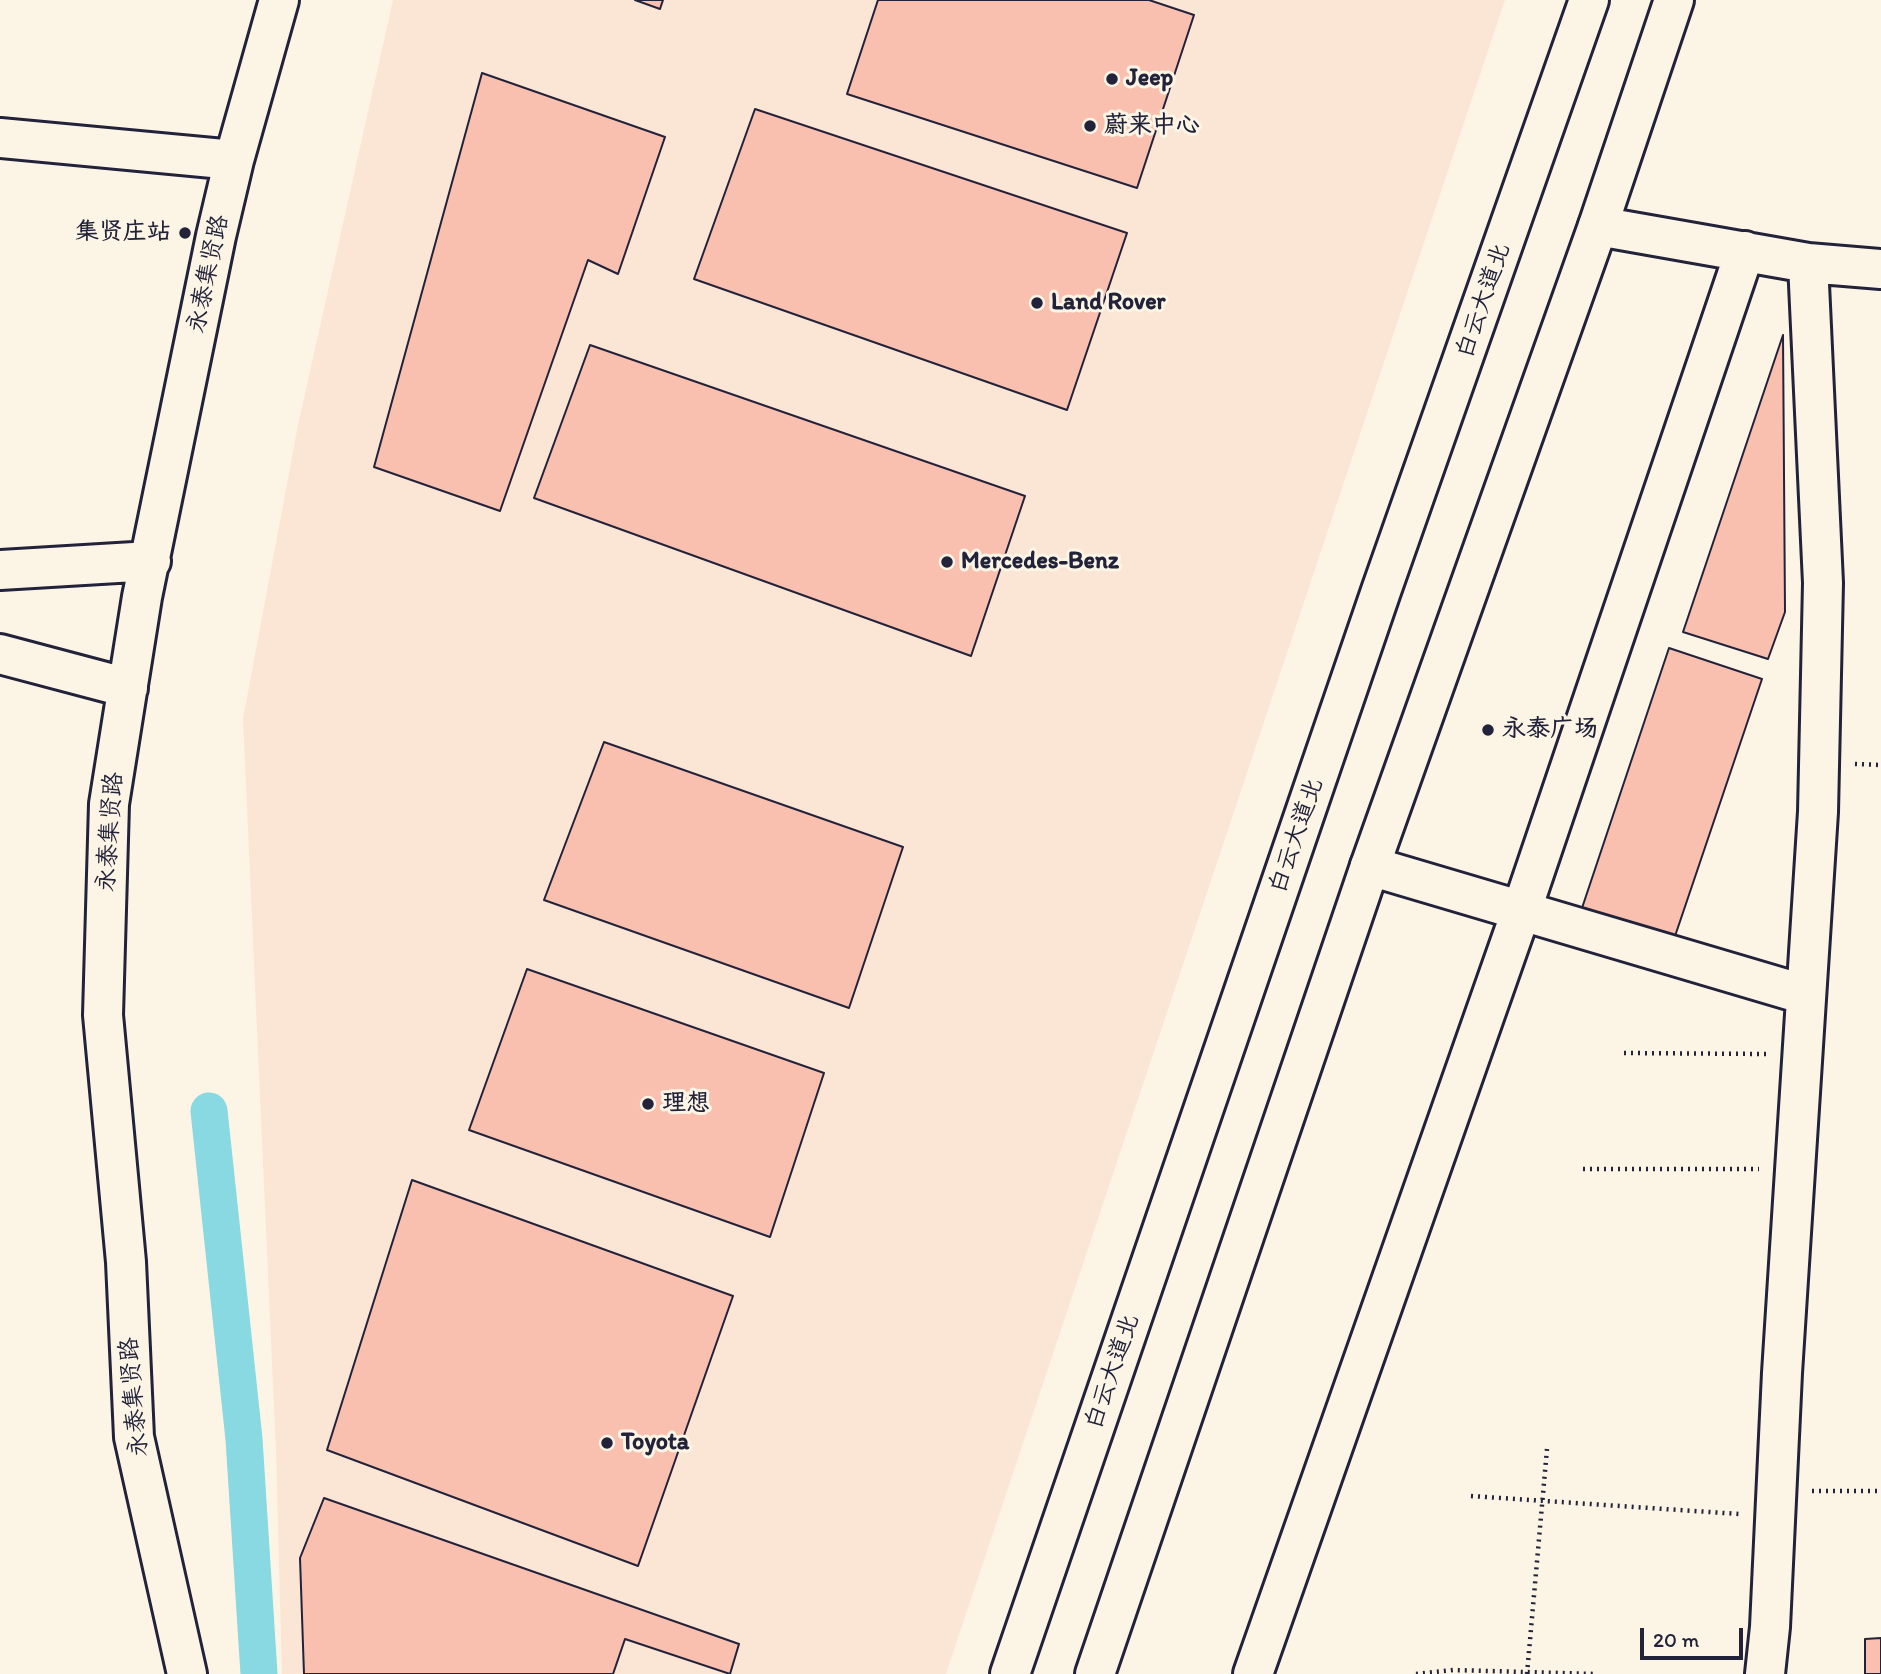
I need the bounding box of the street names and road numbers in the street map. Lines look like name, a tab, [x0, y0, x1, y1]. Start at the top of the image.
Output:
street label: 永泰集贤路	[182, 212, 236, 336]
street label: 白云大道北	[1451, 240, 1517, 362]
street label: 永泰集贤路	[92, 771, 130, 893]
street label: 白云大道北	[1264, 775, 1330, 897]
street label: 白云大道北	[1080, 1311, 1146, 1433]
street label: 永泰集贤路	[115, 1336, 155, 1458]

